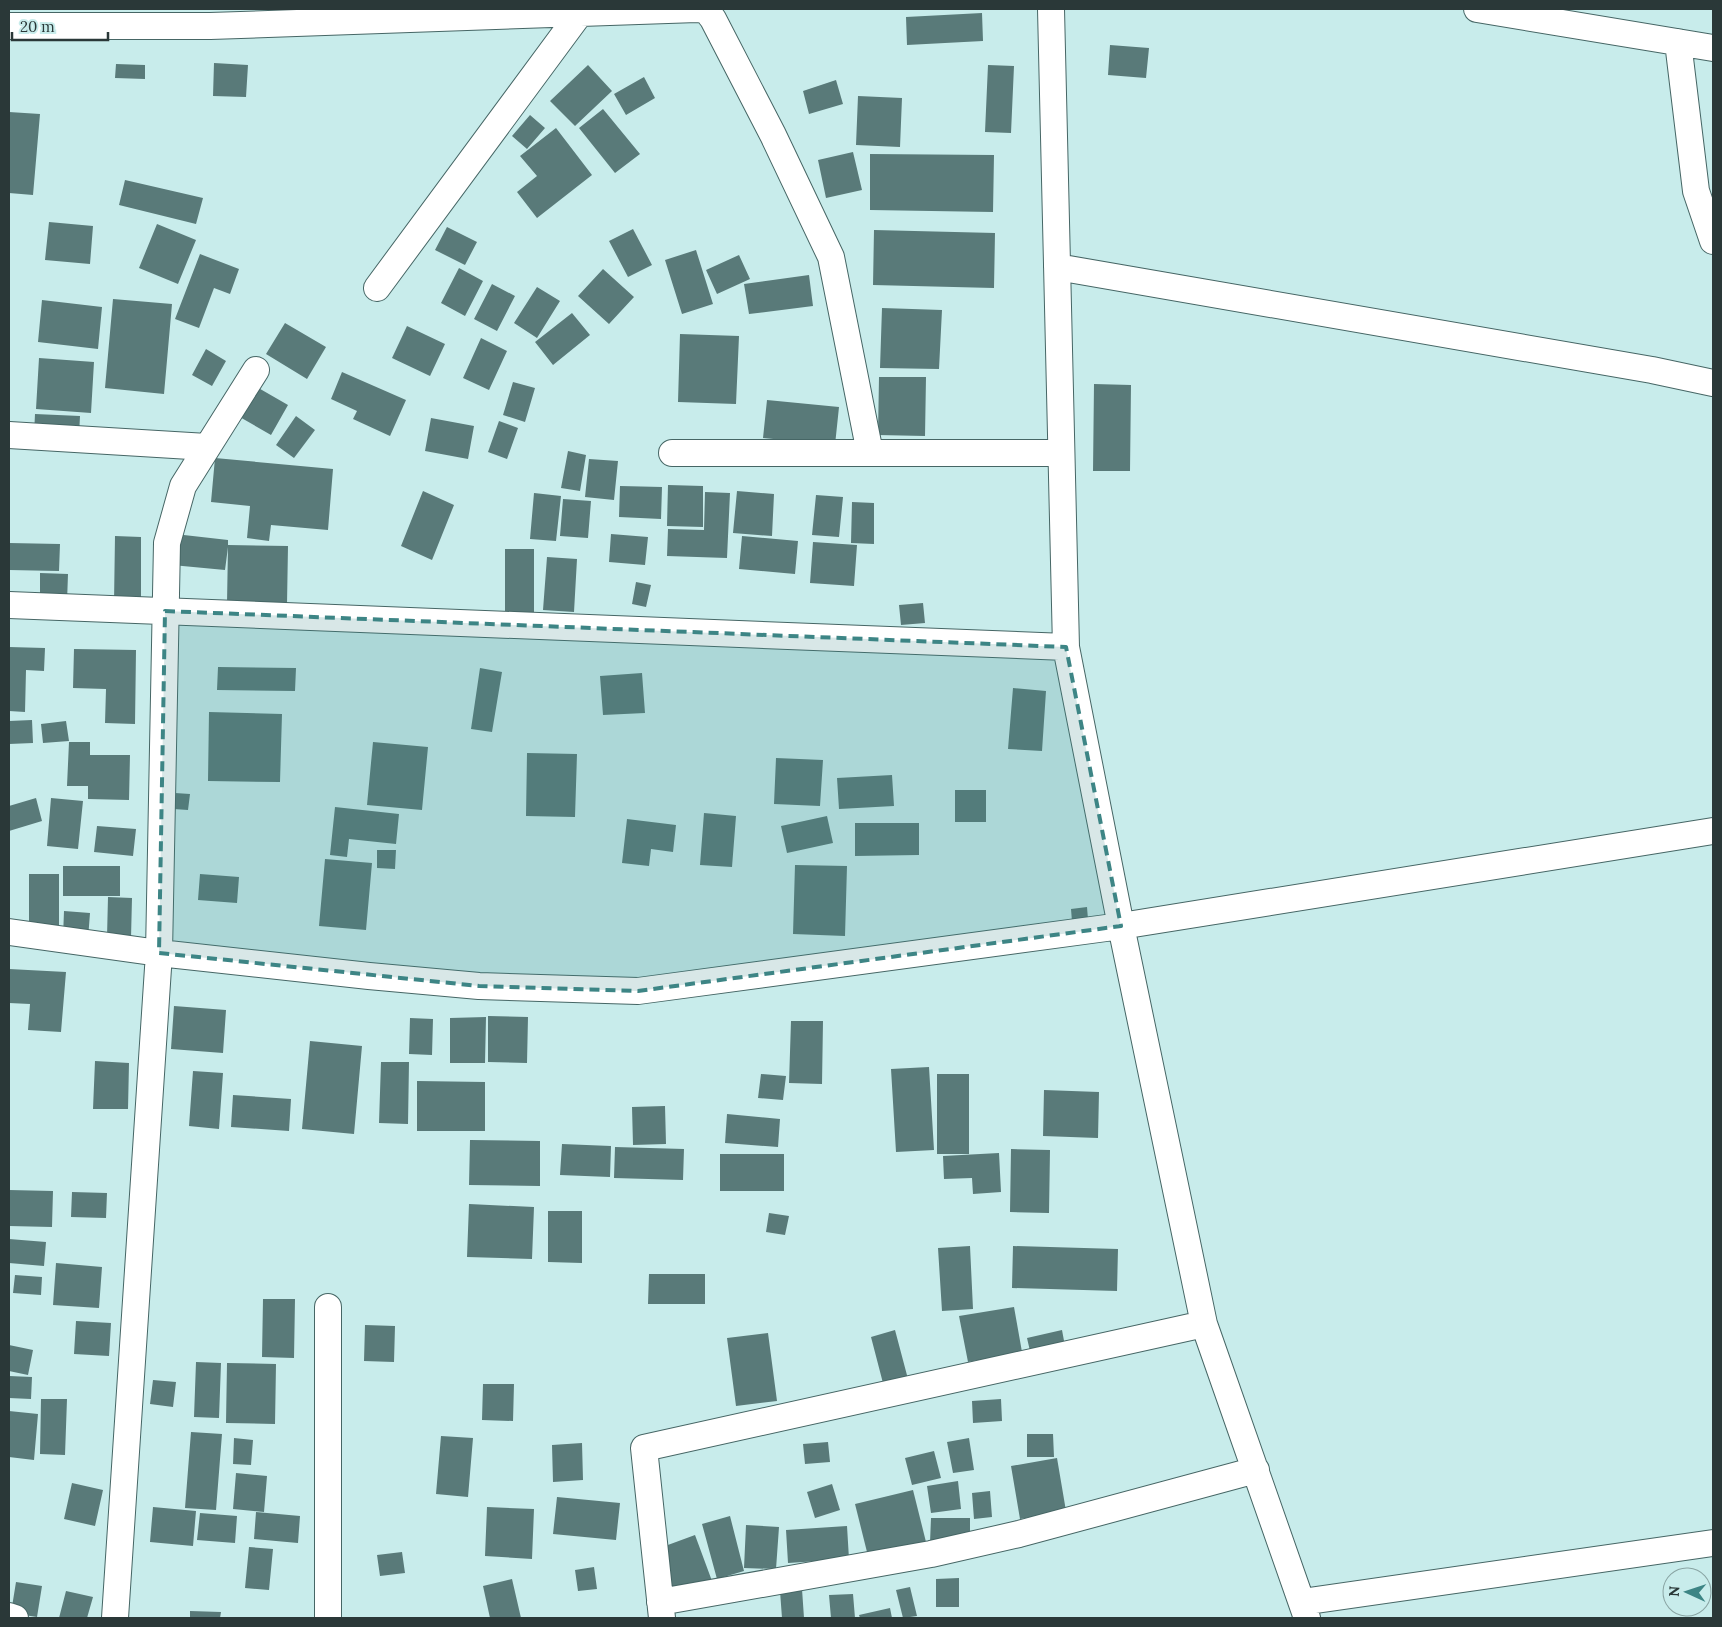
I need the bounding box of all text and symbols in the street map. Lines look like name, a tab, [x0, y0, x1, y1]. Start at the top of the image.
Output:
scale bar	[12, 10, 109, 42]
text: 20 m	[20, 17, 55, 36]
north arrow	[1662, 1567, 1712, 1617]
text: N	[1665, 1585, 1683, 1597]

